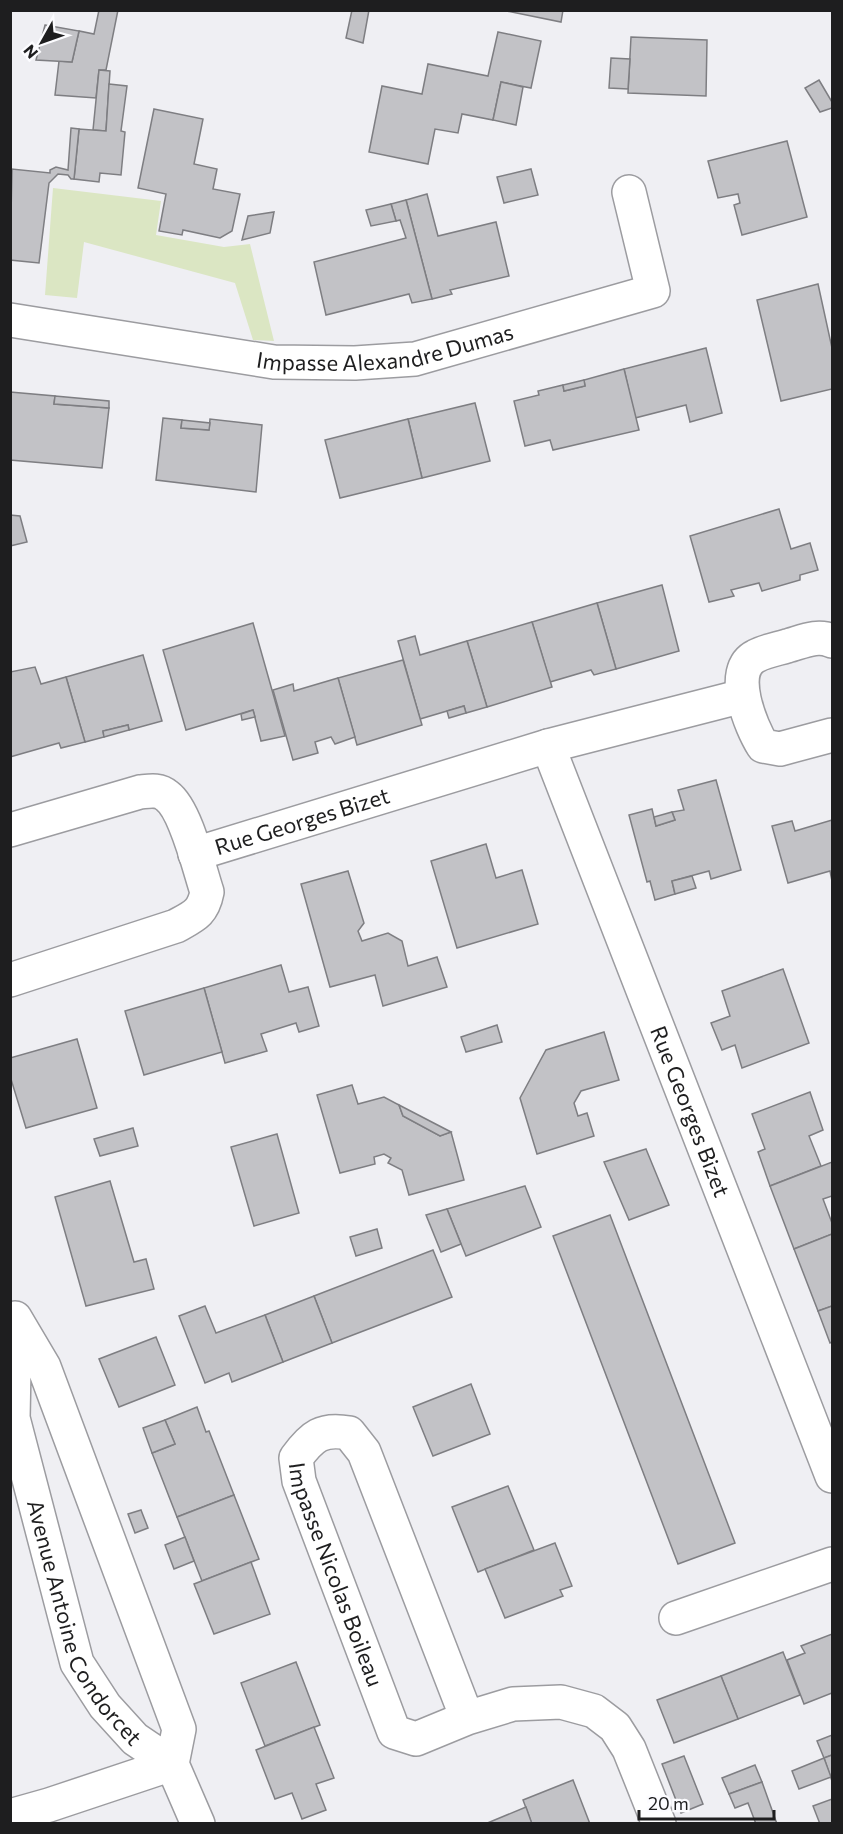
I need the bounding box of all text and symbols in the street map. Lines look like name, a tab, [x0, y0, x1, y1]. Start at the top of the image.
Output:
north arrow	[12, 12, 72, 72]
text: N	[19, 41, 41, 63]
street label: Impasse Alexandre Dumas	[255, 318, 516, 376]
street label: Rue Georges Bizet	[211, 781, 393, 860]
street label: Rue Georges Bizet	[645, 1022, 736, 1201]
street label: Impasse Nicolas Boileau	[284, 1461, 390, 1690]
street label: Avenue Antoine Condorcet	[22, 1497, 148, 1751]
scale bar	[639, 1783, 774, 1821]
text: 20 m	[648, 1792, 689, 1814]

